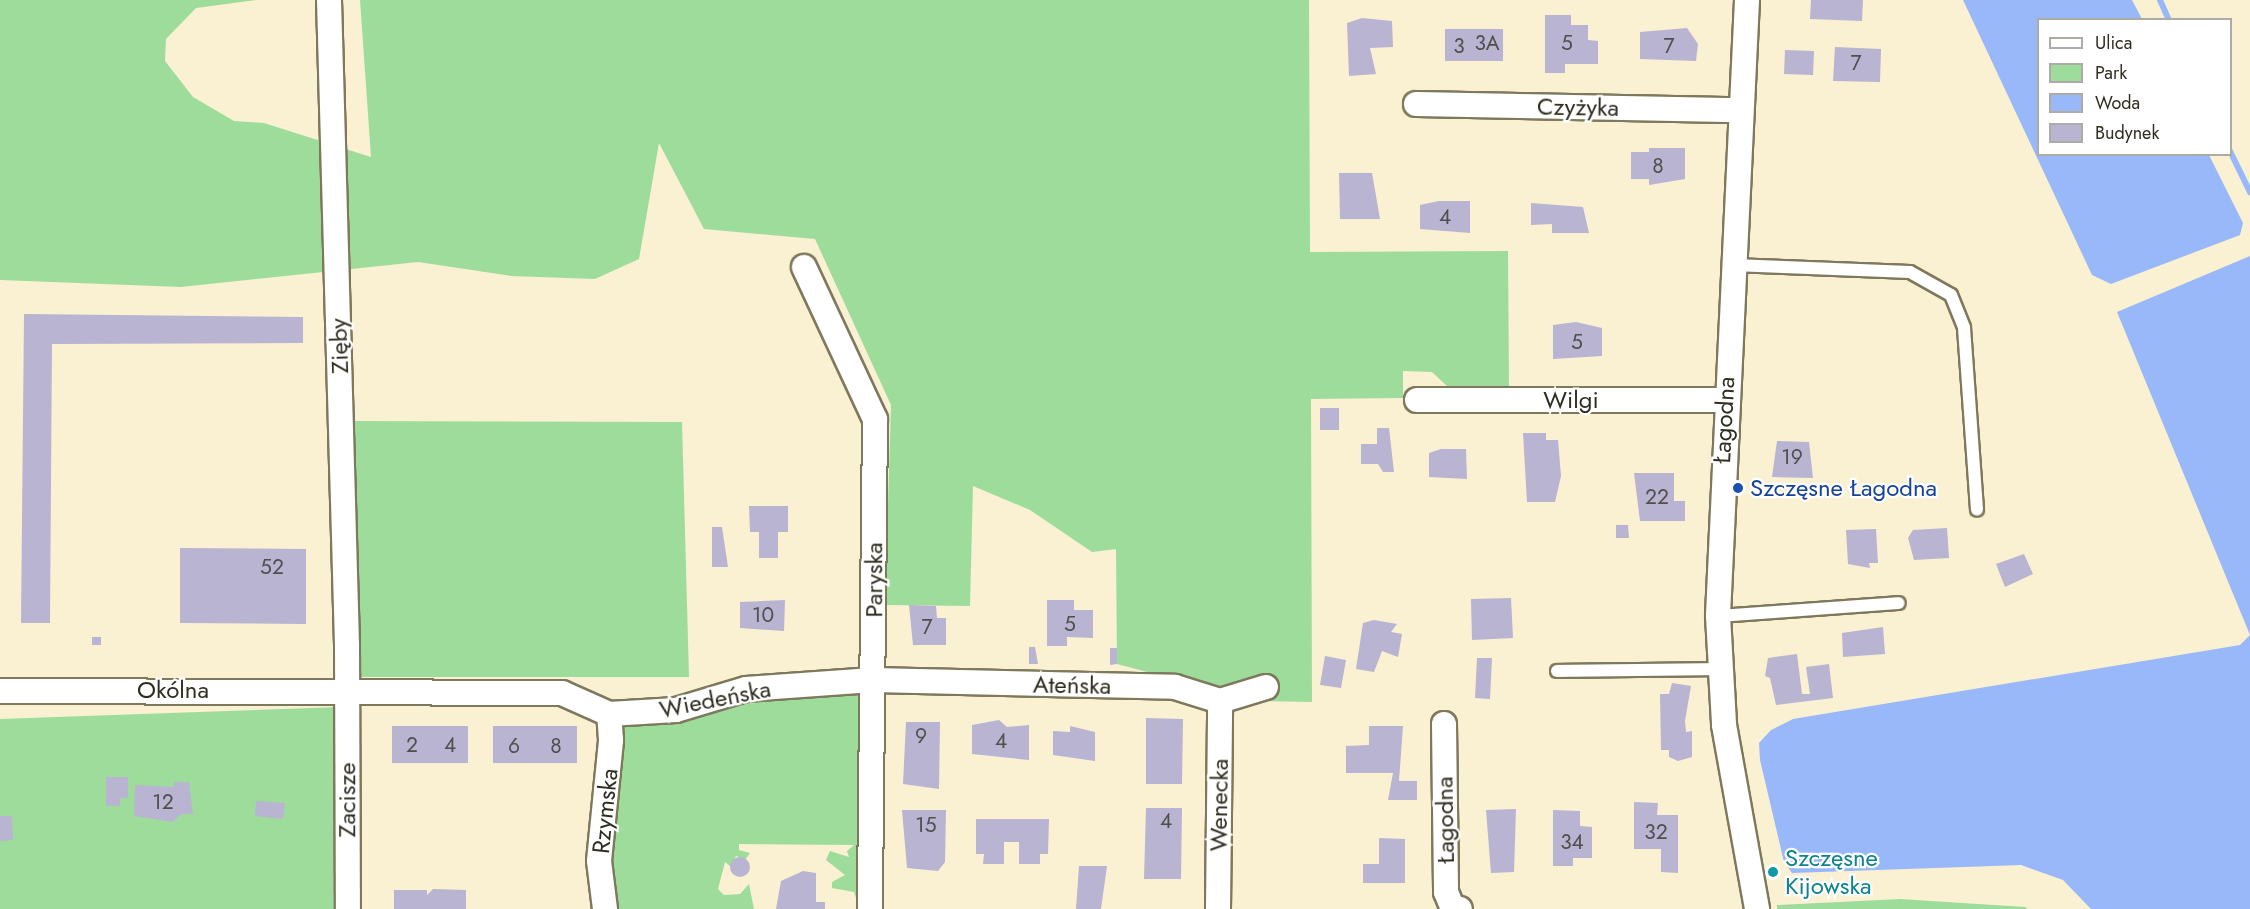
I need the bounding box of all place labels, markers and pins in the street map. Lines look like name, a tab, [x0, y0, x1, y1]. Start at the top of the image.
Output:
place label: Szczęsne Łagodna	[1750, 474, 1937, 502]
marker: Szczęsne Łagodna	[1731, 481, 1745, 495]
place label: Szczęsne Kijowska	[1785, 844, 1878, 900]
marker: Szczęsne Kijowska	[1766, 865, 1780, 879]

